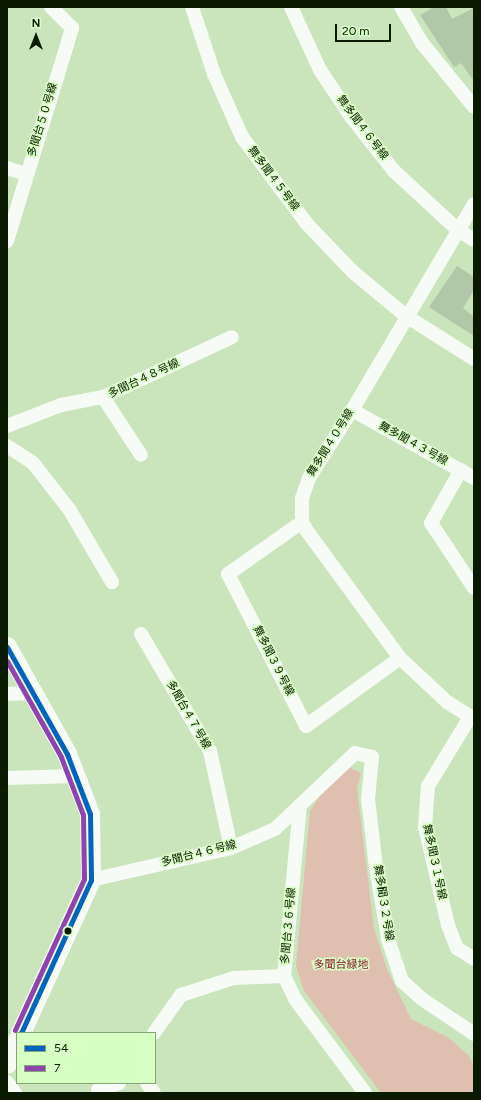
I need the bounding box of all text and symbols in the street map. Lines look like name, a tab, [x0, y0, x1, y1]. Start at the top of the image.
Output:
north arrow	[16, 16, 56, 56]
scale bar	[337, 16, 393, 42]
text: N	[32, 17, 40, 30]
text: 20 m	[342, 24, 370, 38]
street label: 多聞台５０号線	[25, 81, 61, 159]
street label: 舞多聞４６号線	[334, 93, 390, 163]
street label: 舞多聞４５号線	[245, 144, 301, 214]
street label: 多聞台４８号線	[106, 357, 182, 401]
street label: 舞多聞４０号線	[305, 407, 357, 479]
street label: 舞多聞４３号線	[376, 420, 450, 468]
street label: 舞多聞３９号線	[250, 624, 296, 698]
street label: 多聞台４７号線	[163, 678, 213, 752]
street label: 舞多聞３１号線	[420, 823, 448, 901]
street label: 多聞台４６号線	[160, 838, 238, 870]
street label: 舞多聞３２号線	[370, 864, 396, 942]
street label: 多聞台３６号線	[279, 887, 299, 965]
unlabelled marker	[63, 926, 73, 936]
park label: 多聞台緑地	[314, 958, 368, 972]
legend	[16, 1032, 156, 1084]
text: 54	[54, 1041, 68, 1055]
text: 7	[54, 1061, 60, 1075]

